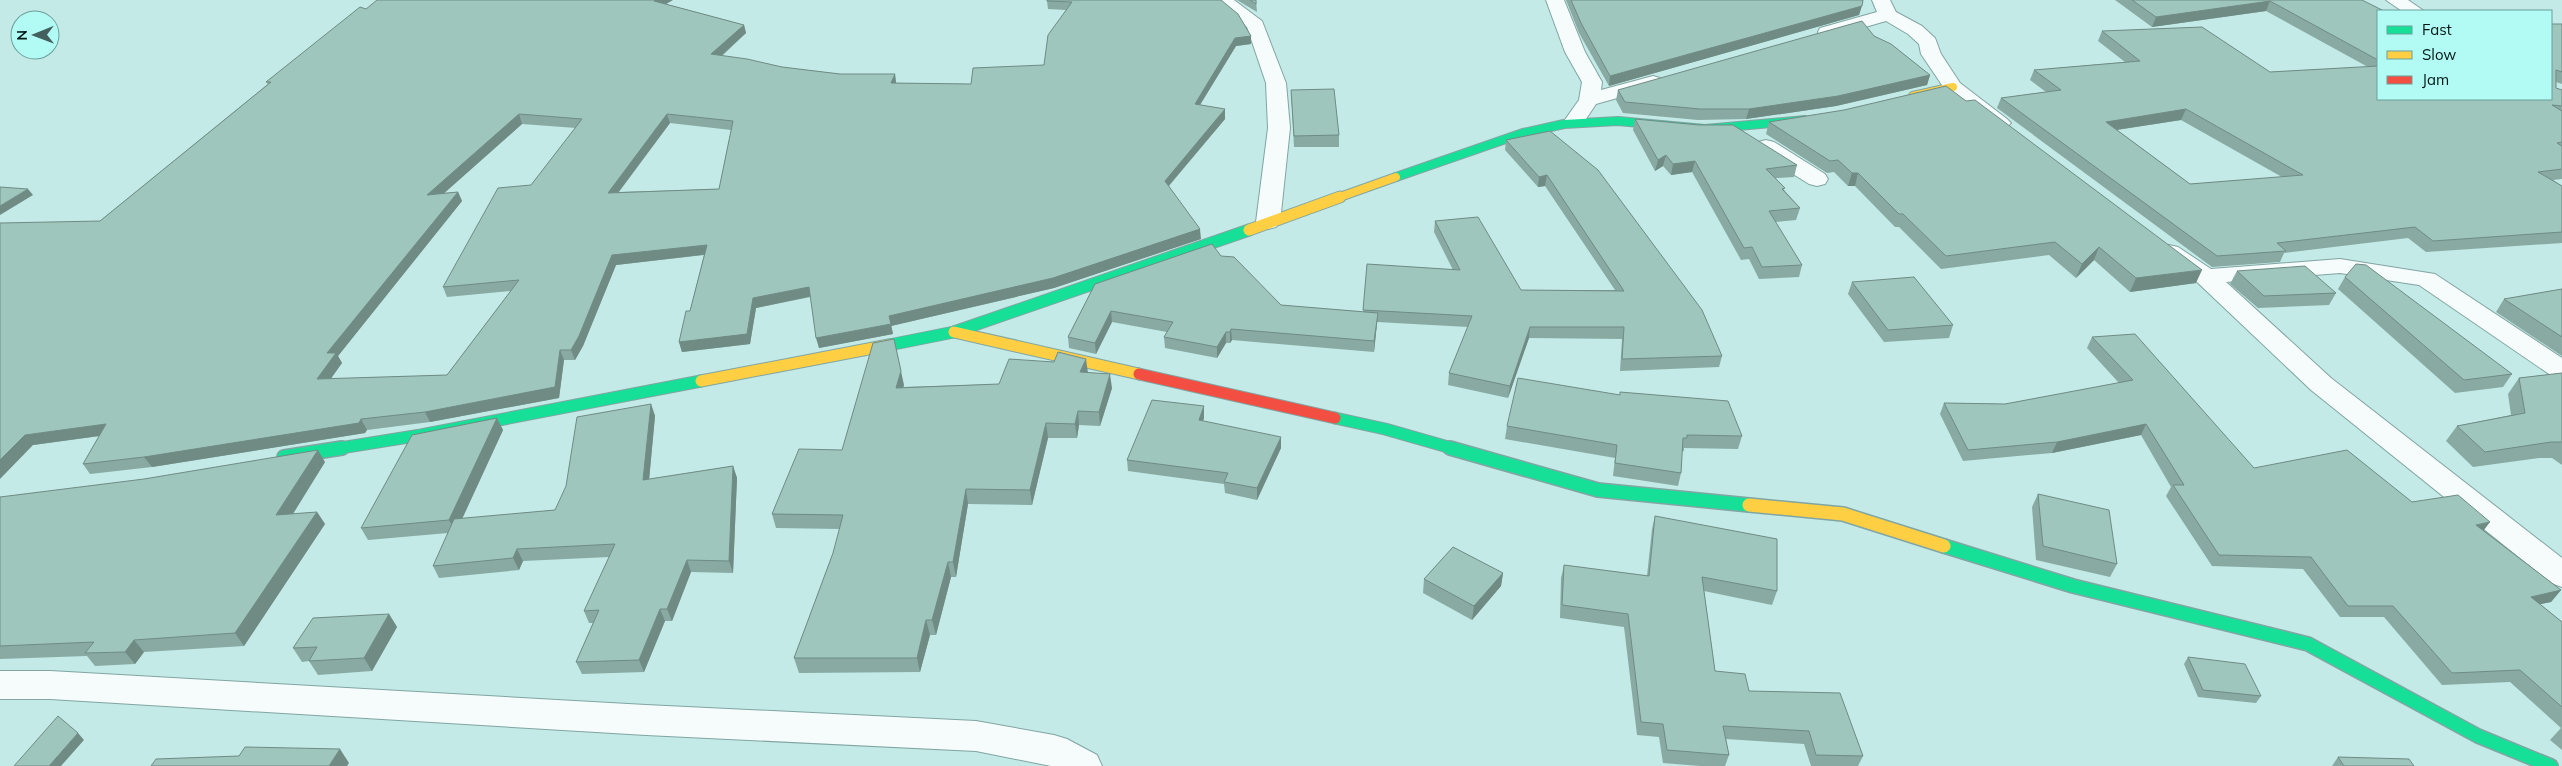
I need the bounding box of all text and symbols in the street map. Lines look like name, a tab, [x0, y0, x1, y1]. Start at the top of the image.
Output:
north arrow	[10, 10, 60, 60]
legend	[2377, 10, 2552, 100]
text: Fast	[2422, 20, 2452, 39]
text: N	[13, 30, 31, 41]
text: Slow	[2422, 45, 2456, 64]
text: Jam	[2422, 70, 2449, 89]

